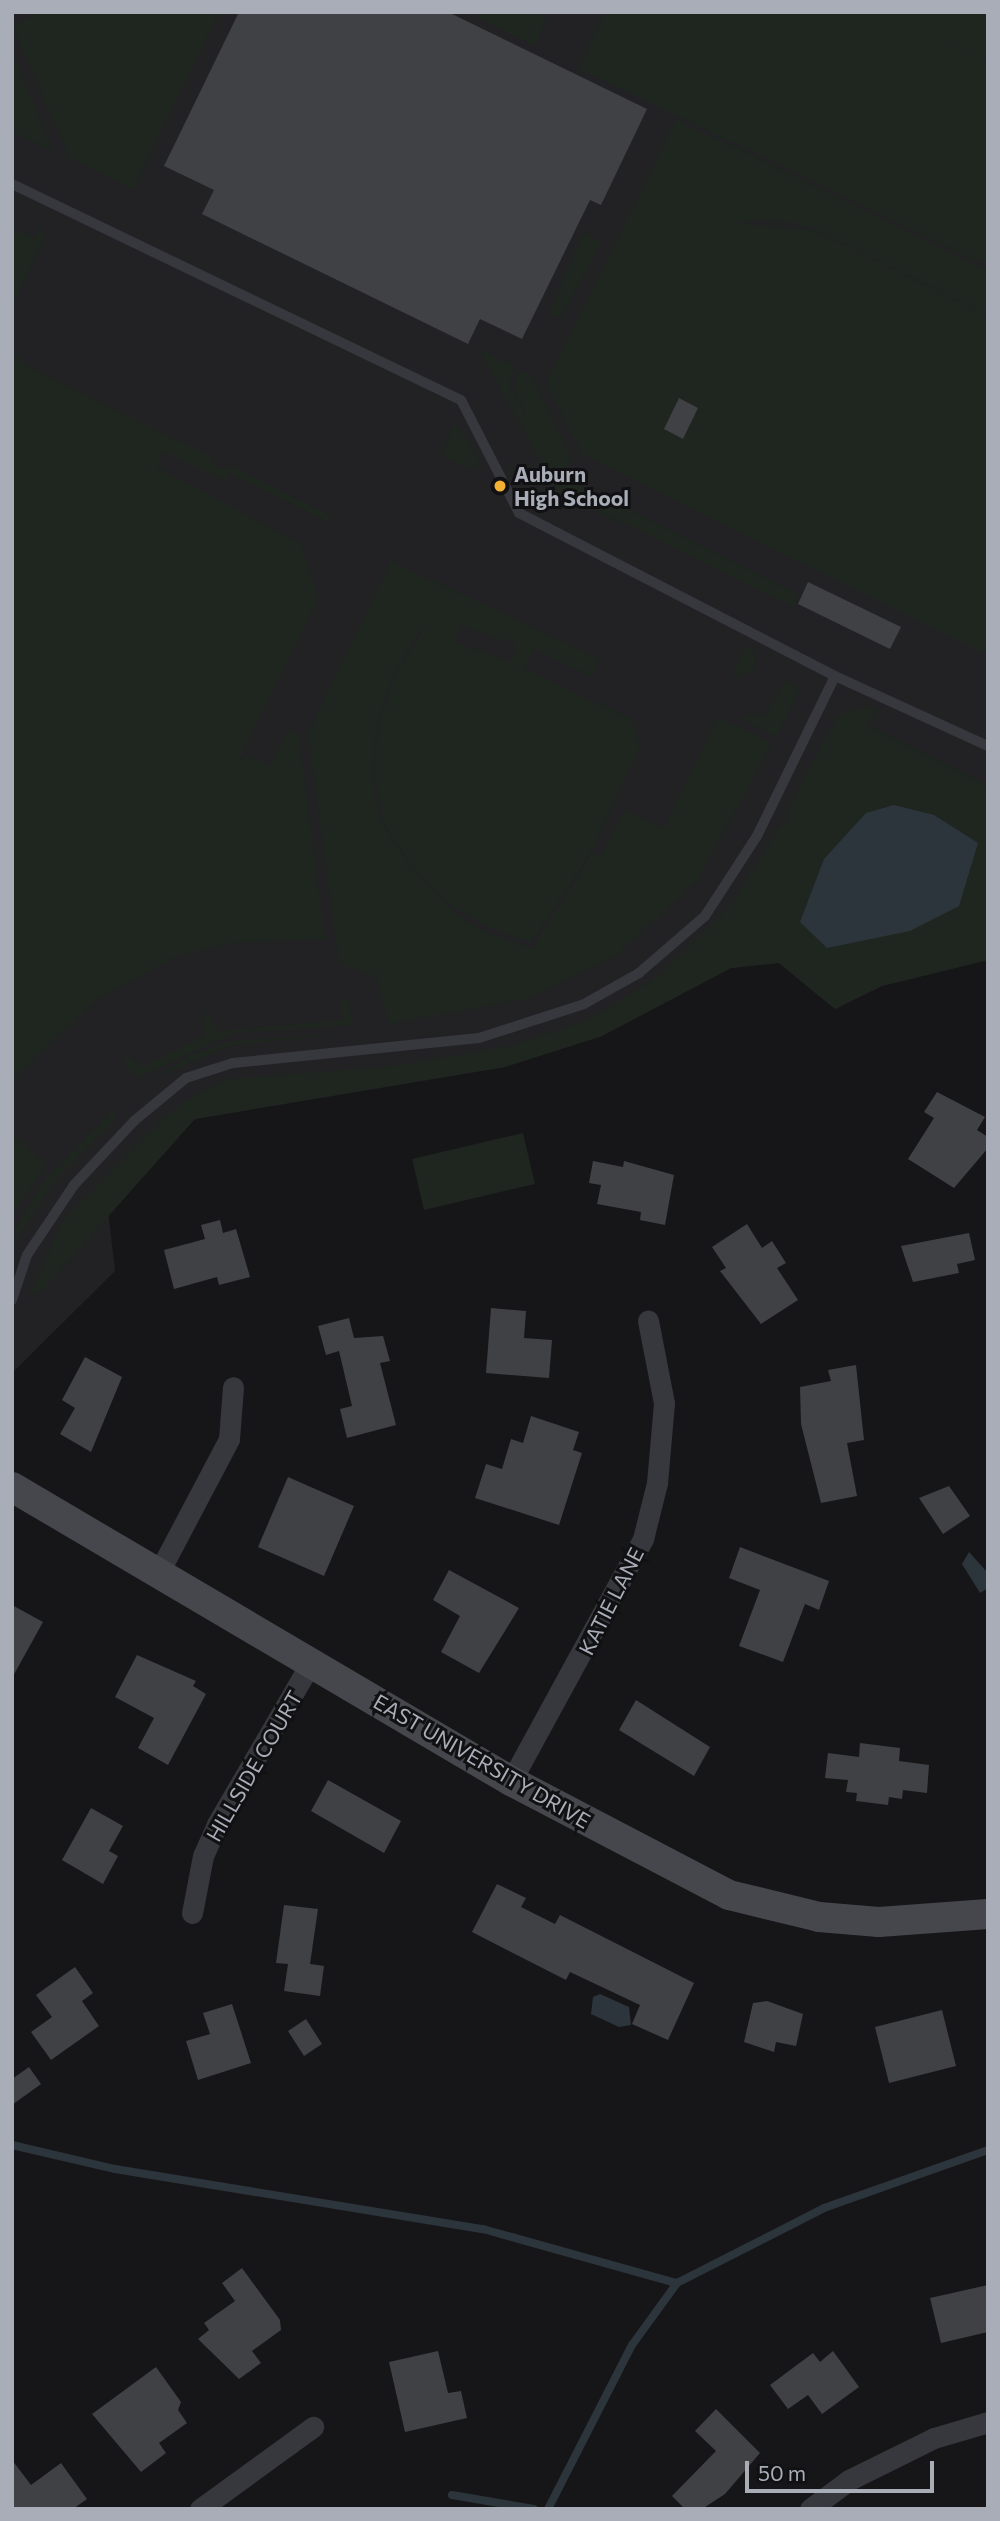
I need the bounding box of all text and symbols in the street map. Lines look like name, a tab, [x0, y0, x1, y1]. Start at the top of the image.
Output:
place label: Auburn High School	[514, 461, 629, 511]
marker: Auburn High School	[492, 478, 508, 494]
street label: KATIE LANE	[573, 1543, 649, 1659]
street label: HILLSIDE COURT	[201, 1686, 307, 1846]
street label: EAST UNIVERSITY DRIVE	[369, 1689, 595, 1833]
scale bar	[748, 2448, 937, 2492]
text: 50 m	[758, 2460, 806, 2485]

